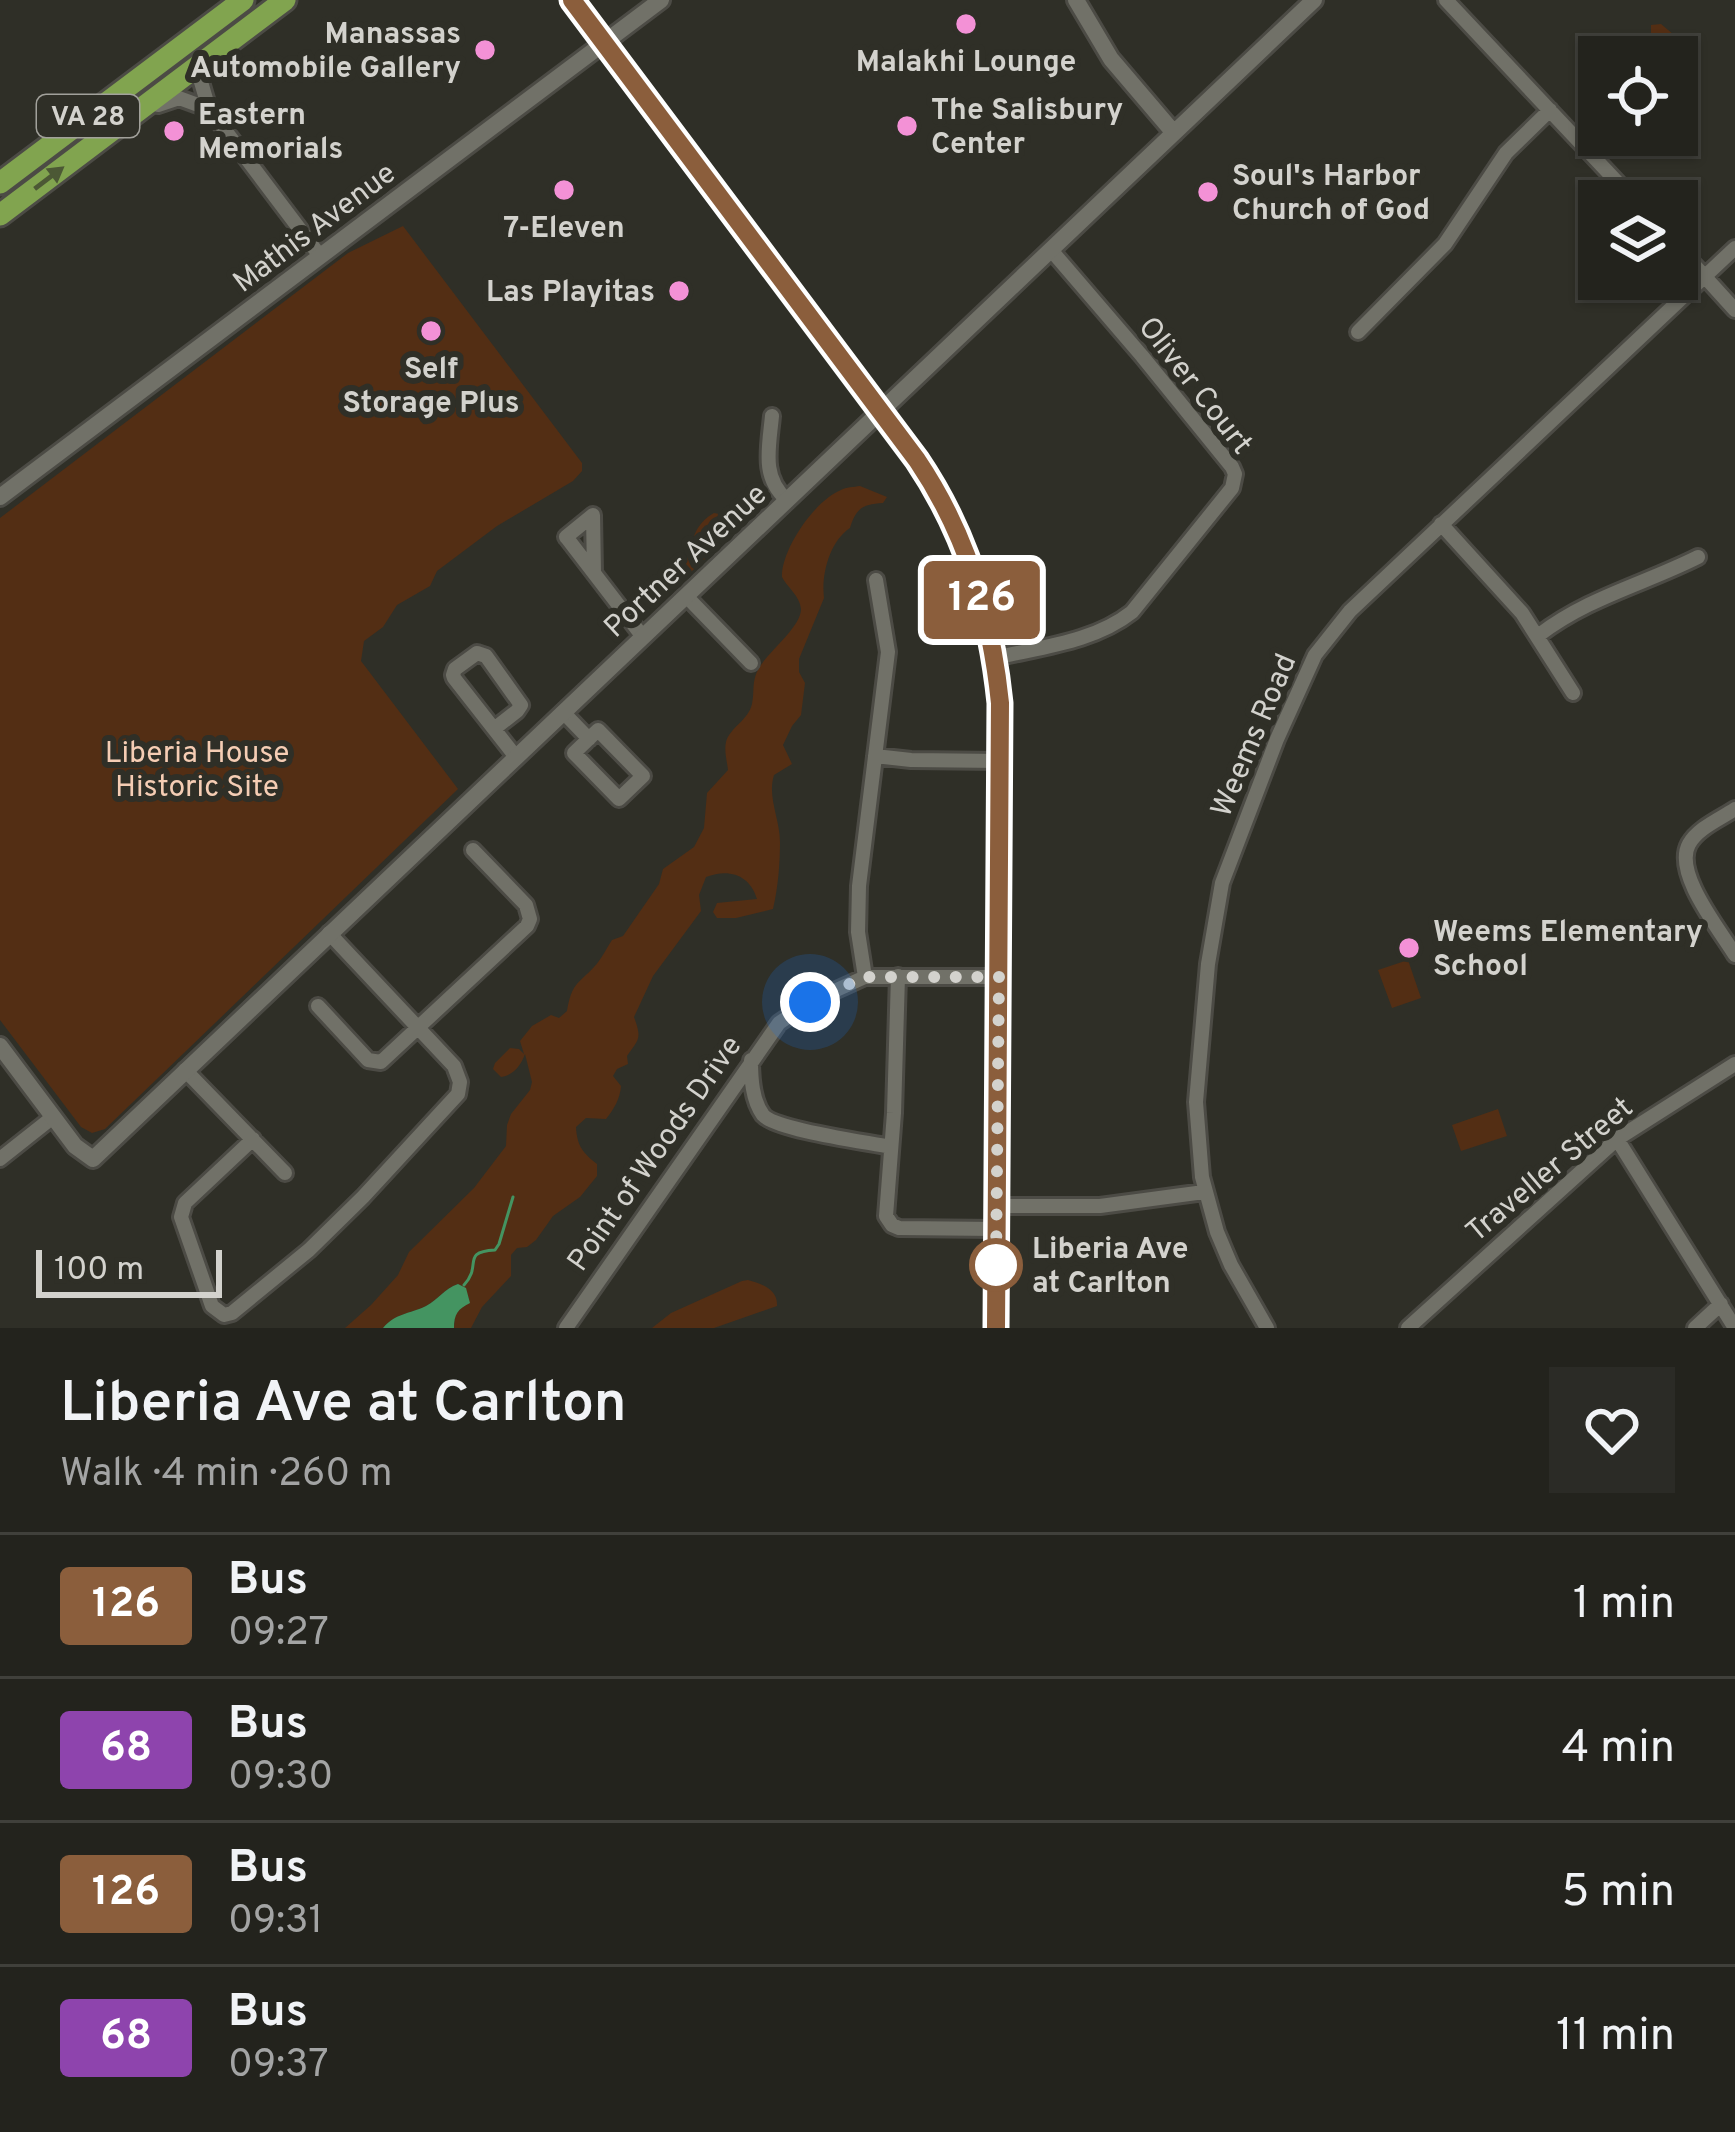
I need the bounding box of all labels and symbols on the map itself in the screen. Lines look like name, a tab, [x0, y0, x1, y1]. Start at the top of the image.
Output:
marker: Malakhi Lounge	[953, 11, 979, 37]
place label: Manassas Automobile Gallery	[190, 17, 461, 88]
marker: Manassas Automobile Gallery	[472, 37, 498, 63]
place label: Malakhi Lounge	[856, 45, 1076, 82]
place label: The Salisbury Center	[931, 93, 1123, 164]
road number: VA 28	[37, 95, 139, 137]
place label: Eastern Memorials	[198, 98, 343, 169]
marker: The Salisbury Center	[894, 113, 920, 139]
marker: Eastern Memorials	[161, 118, 187, 144]
street label: Mathis Avenue	[227, 156, 404, 302]
place label: Soul's Harbor Church of God	[1232, 159, 1430, 230]
one-way arrow	[34, 166, 65, 190]
marker: 7-Eleven	[551, 177, 577, 203]
marker: Soul's Harbor Church of God	[1195, 179, 1221, 205]
place label: 7-Eleven	[503, 211, 625, 248]
place label: Las Playitas	[486, 275, 655, 312]
marker: Las Playitas	[666, 278, 692, 304]
street label: Oliver Court	[1129, 310, 1259, 463]
marker: Self Storage Plus	[418, 318, 444, 344]
place label: Self Storage Plus	[342, 352, 520, 423]
street label: Portner Avenue	[598, 477, 776, 647]
line badge: 126	[913, 561, 1051, 639]
street label: Weems Road	[1204, 649, 1306, 823]
park label: Liberia House Historic Site	[105, 736, 289, 807]
place label: Weems Elementary School	[1433, 915, 1703, 986]
marker: Weems Elementary School	[1396, 935, 1422, 961]
your location	[780, 972, 840, 1032]
street label: Point of Woods Drive	[561, 1029, 751, 1279]
street label: Traveller Street	[1460, 1090, 1642, 1251]
place label: Liberia Ave at Carlton	[1032, 1232, 1189, 1303]
marker: Liberia Ave at Carlton	[971, 1240, 1021, 1290]
scale bar	[36, 1244, 222, 1297]

